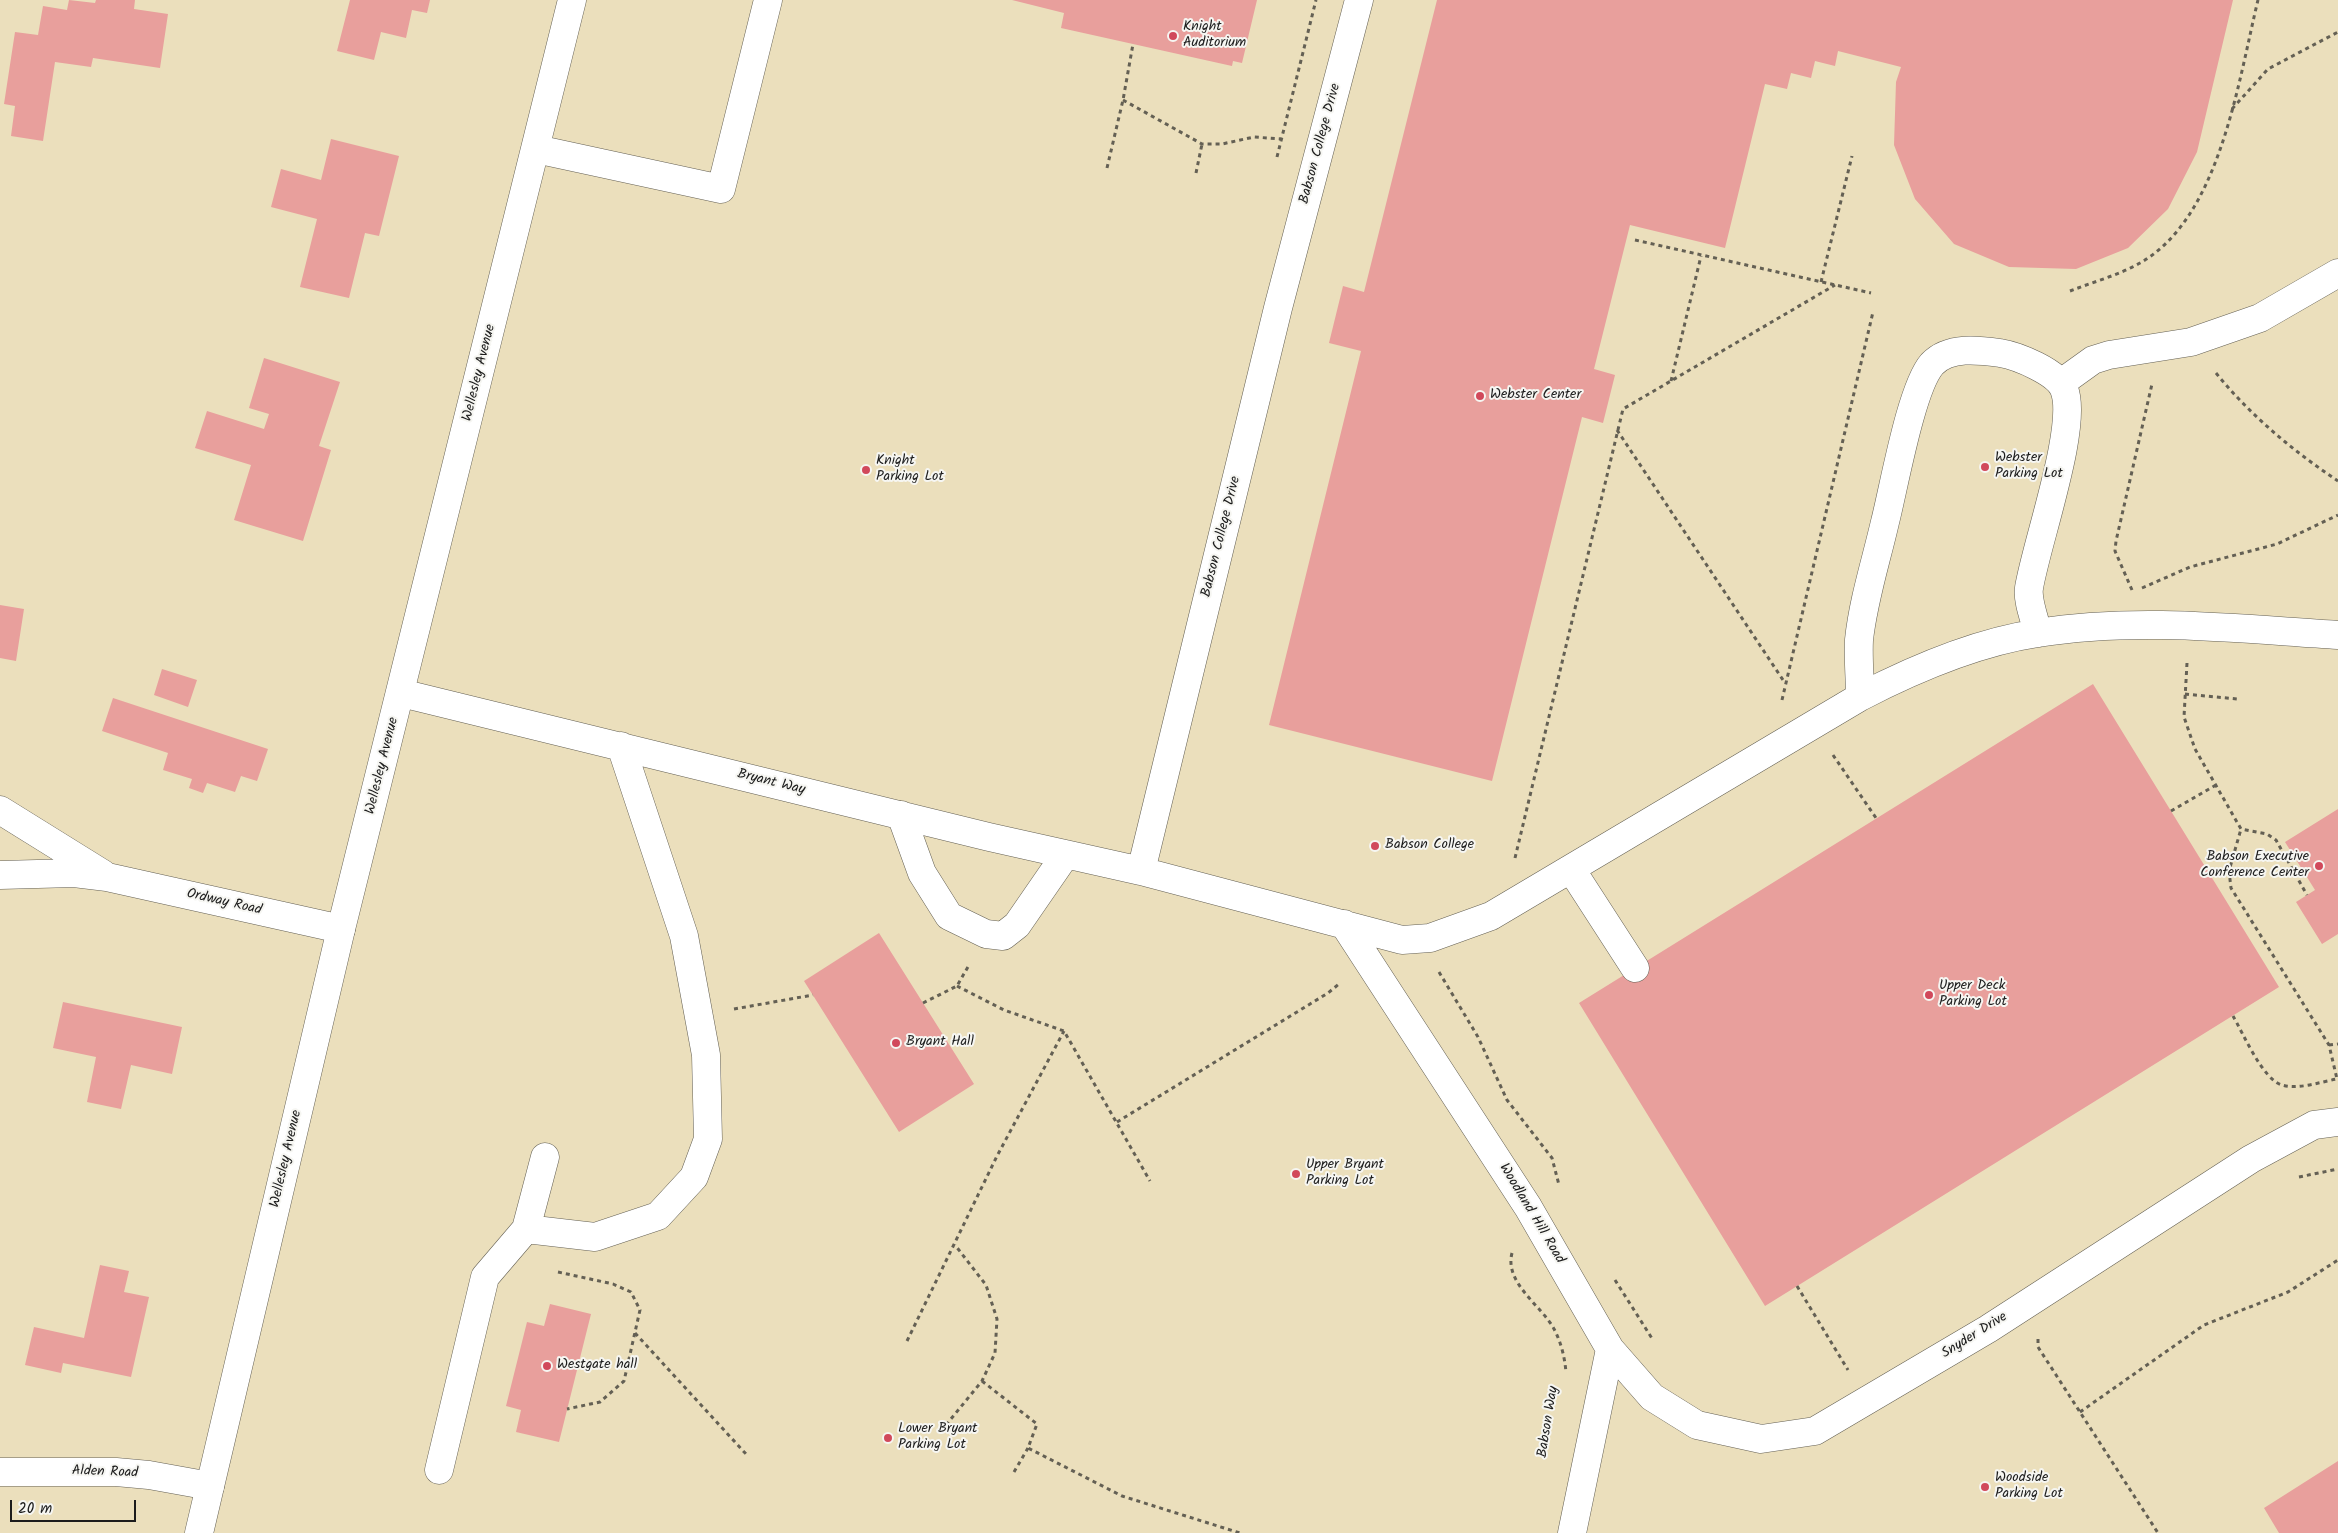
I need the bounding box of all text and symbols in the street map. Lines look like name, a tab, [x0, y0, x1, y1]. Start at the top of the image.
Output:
place label: Knight Auditorium	[1183, 20, 1246, 52]
marker: Knight Auditorium	[1167, 30, 1179, 42]
street label: Babson College Drive	[1297, 82, 1345, 206]
street label: Wellesley Avenue	[460, 323, 500, 423]
place label: Webster Center	[1490, 388, 1581, 404]
marker: Webster Center	[1474, 390, 1486, 402]
place label: Webster Parking Lot	[1995, 451, 2063, 484]
place label: Knight Parking Lot	[876, 454, 944, 487]
marker: Webster Parking Lot	[1979, 461, 1991, 473]
marker: Knight Parking Lot	[860, 464, 872, 476]
street label: Babson College Drive	[1199, 475, 1245, 599]
street label: Wellesley Avenue	[363, 716, 403, 816]
street label: Bryant Way	[735, 766, 807, 800]
place label: Babson College	[1385, 838, 1474, 854]
marker: Babson College	[1369, 840, 1381, 852]
place label: Babson Executive Conference Center	[2200, 850, 2309, 882]
marker: Babson Executive Conference Center	[2313, 860, 2325, 872]
street label: Ordway Road	[185, 886, 263, 920]
place label: Upper Deck Parking Lot	[1939, 979, 2007, 1012]
marker: Upper Deck Parking Lot	[1923, 989, 1935, 1001]
place label: Bryant Hall	[906, 1035, 974, 1051]
marker: Bryant Hall	[890, 1037, 902, 1049]
street label: Wellesley Avenue	[268, 1109, 306, 1209]
place label: Upper Bryant Parking Lot	[1306, 1158, 1384, 1190]
street label: Woodland Hill Road	[1494, 1161, 1568, 1267]
marker: Upper Bryant Parking Lot	[1290, 1168, 1302, 1180]
street label: Snyder Drive	[1939, 1309, 2011, 1363]
place label: Westgate hall	[557, 1358, 637, 1374]
marker: Westgate hall	[541, 1360, 553, 1372]
street label: Babson Way	[1535, 1385, 1563, 1459]
place label: Lower Bryant Parking Lot	[898, 1422, 978, 1454]
marker: Lower Bryant Parking Lot	[882, 1432, 894, 1444]
street label: Alden Road	[72, 1463, 138, 1483]
place label: Woodside Parking Lot	[1995, 1471, 2063, 1504]
marker: Woodside Parking Lot	[1979, 1481, 1991, 1493]
scale bar	[12, 1490, 139, 1522]
text: 20 m	[18, 1497, 52, 1521]

